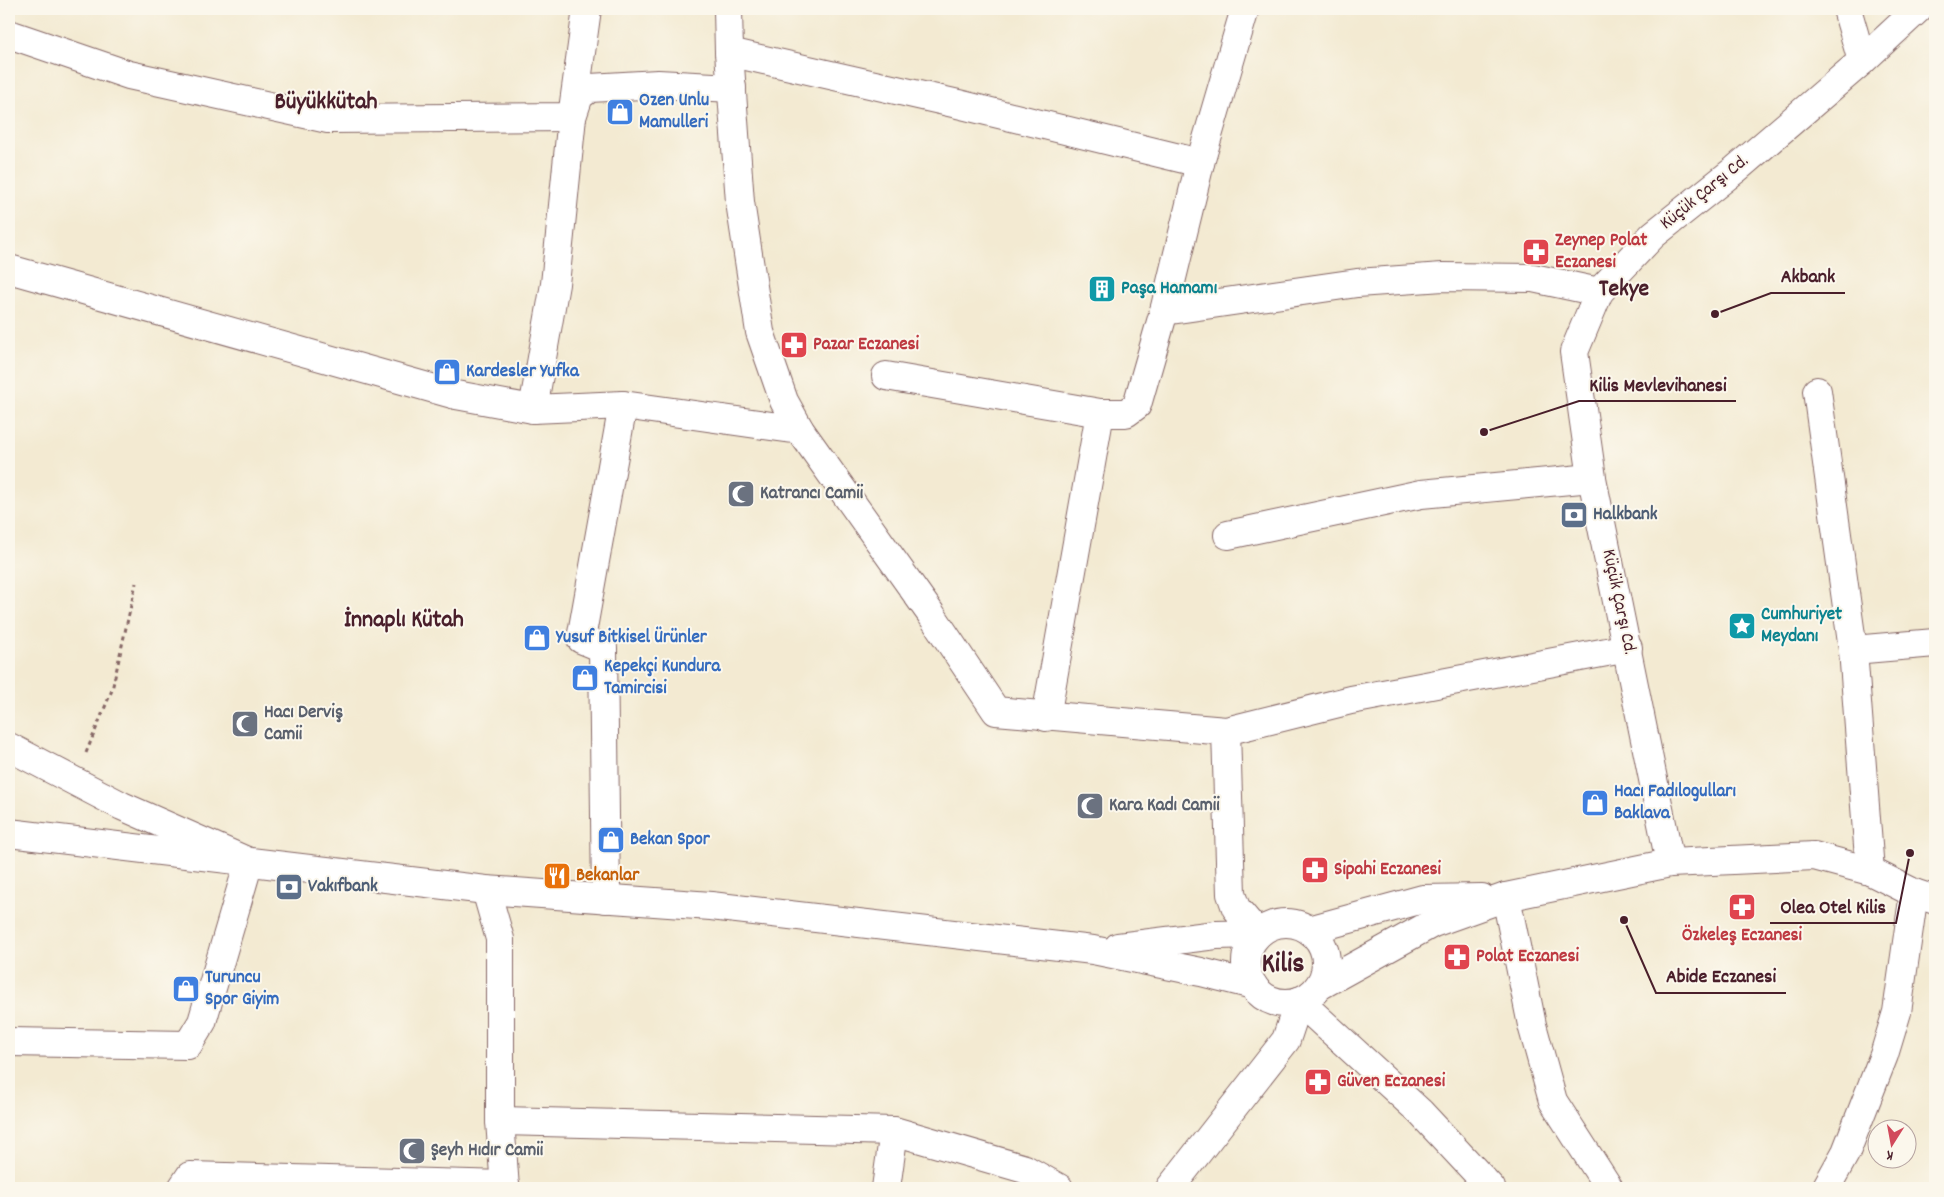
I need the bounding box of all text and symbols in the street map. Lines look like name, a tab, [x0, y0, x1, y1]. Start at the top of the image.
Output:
district label: Büyükkütah	[275, 86, 377, 120]
place label: Ozen Unlu Mamulleri	[639, 88, 709, 137]
shop icon: Ozen Unlu Mamulleri	[605, 97, 635, 127]
street label: Küçük Çarşı Cd.	[1655, 149, 1755, 237]
place label: Zeynep Polat Eczanesi	[1555, 228, 1647, 277]
pharmacy icon: Zeynep Polat Eczanesi	[1521, 237, 1551, 267]
callout: Akbank	[1771, 258, 1845, 293]
text: Akbank	[1781, 264, 1835, 292]
district label: Tekye	[1599, 273, 1650, 307]
building icon: Paşa Hamamı	[1087, 274, 1117, 304]
place label: Paşa Hamamı	[1121, 276, 1217, 303]
pharmacy icon: Pazar Eczanesi	[779, 330, 809, 360]
place label: Pazar Eczanesi	[813, 332, 920, 359]
shop icon: Kardesler Yufka	[432, 357, 462, 387]
place label: Kardesler Yufka	[466, 359, 580, 386]
callout: Kilis Mevlevihanesi	[1579, 366, 1736, 401]
text: Kilis Mevlevihanesi	[1589, 373, 1727, 401]
mosque icon: Katrancı Camii	[726, 479, 756, 509]
place label: Katrancı Camii	[760, 481, 864, 508]
bank icon: Halkbank	[1559, 500, 1589, 530]
place label: Halkbank	[1593, 502, 1658, 529]
street label: Küçük Çarşı Cd.	[1594, 547, 1642, 657]
place label: Cumhuriyet Meydanı	[1761, 602, 1842, 651]
district label: İnnaplı Kütah	[344, 604, 464, 638]
place icon: Cumhuriyet Meydanı	[1727, 611, 1757, 641]
shop icon: Yusuf Bitkisel Ürünler	[522, 623, 552, 653]
place label: Yusuf Bitkisel Ürünler	[555, 625, 708, 652]
place label: Kepekçi Kundura Tamircisi	[604, 654, 721, 703]
shop icon: Kepekçi Kundura Tamircisi	[570, 663, 600, 693]
place label: Hacı Derviş Camii	[264, 700, 343, 749]
mosque icon: Hacı Derviş Camii	[230, 709, 260, 739]
place label: Hacı Fadılogulları Baklava	[1614, 779, 1736, 828]
shop icon: Hacı Fadılogulları Baklava	[1580, 788, 1610, 818]
mosque icon: Kara Kadı Camii	[1075, 791, 1105, 821]
place label: Kara Kadı Camii	[1109, 793, 1220, 820]
shop icon: Bekan Spor	[596, 825, 626, 855]
place label: Bekan Spor	[630, 827, 711, 854]
pharmacy icon: Sipahi Eczanesi	[1300, 855, 1330, 885]
place label: Sipahi Eczanesi	[1334, 857, 1442, 884]
restaurant icon: Bekanlar	[542, 861, 572, 891]
place label: Bekanlar	[576, 863, 640, 890]
bank icon: Vakıfbank	[274, 872, 304, 902]
place label: Vakıfbank	[308, 874, 378, 901]
callout: Olea Otel Kilis	[1770, 888, 1896, 923]
pharmacy icon: Özkeleş Eczanesi	[1727, 892, 1757, 922]
text: Olea Otel Kilis	[1780, 895, 1886, 923]
place label: Özkeleş Eczanesi	[1682, 923, 1803, 950]
pharmacy icon: Polat Eczanesi	[1442, 942, 1472, 972]
place label: Polat Eczanesi	[1476, 944, 1579, 971]
district label: Kilis	[1261, 945, 1305, 986]
callout: Abide Eczanesi	[1656, 958, 1786, 993]
text: Abide Eczanesi	[1666, 964, 1776, 992]
place label: Turuncu Spor Giyim	[205, 965, 279, 1014]
shop icon: Turuncu Spor Giyim	[171, 974, 201, 1004]
pharmacy icon: Güven Eczanesi	[1303, 1067, 1333, 1097]
place label: Güven Eczanesi	[1337, 1069, 1446, 1096]
north arrow	[1866, 1120, 1916, 1170]
mosque icon: Şeyh Hıdır Camii	[397, 1136, 427, 1166]
place label: Şeyh Hıdır Camii	[431, 1138, 544, 1165]
text: K	[1884, 1144, 1895, 1165]

